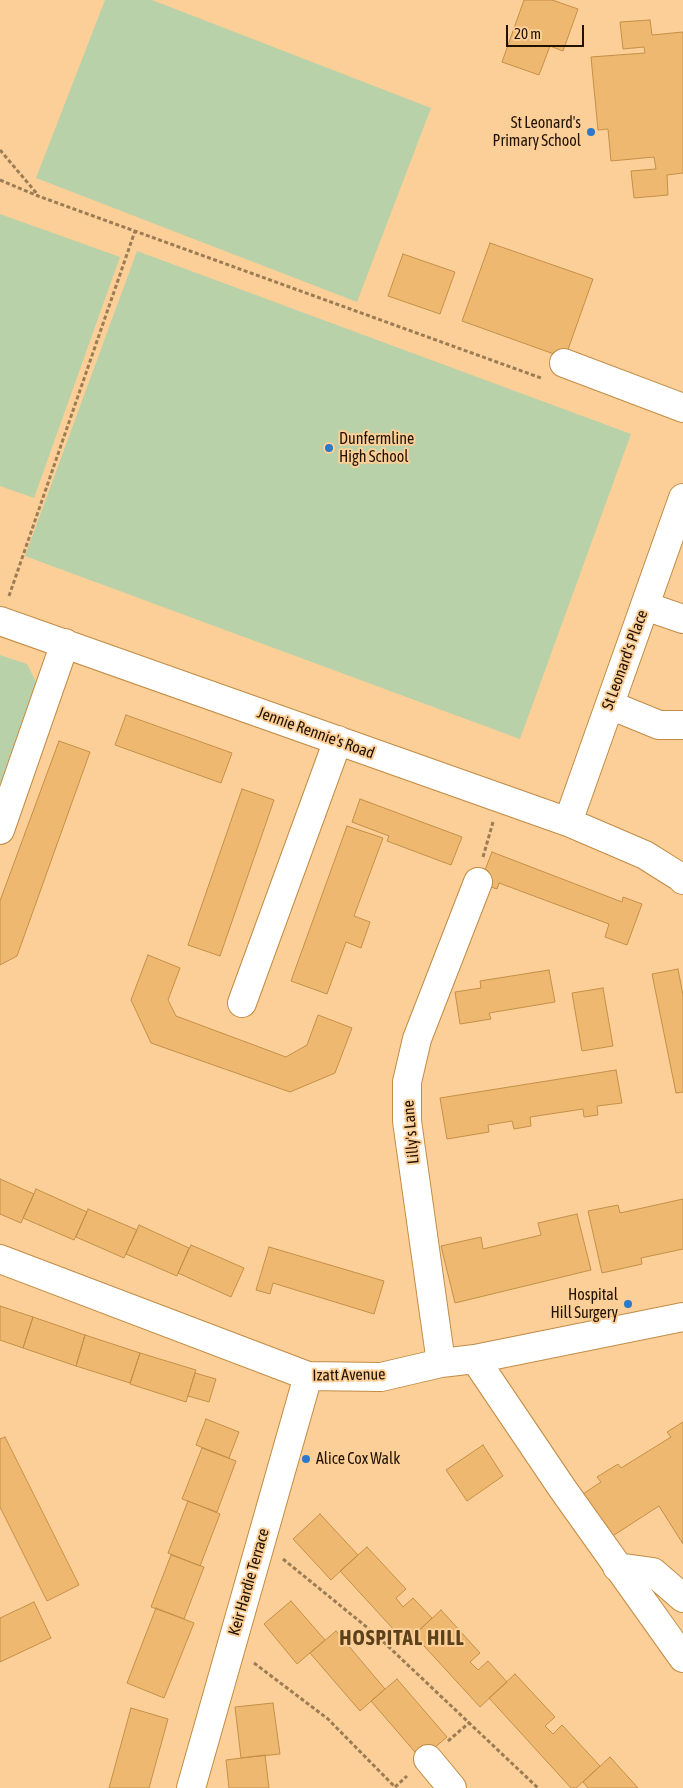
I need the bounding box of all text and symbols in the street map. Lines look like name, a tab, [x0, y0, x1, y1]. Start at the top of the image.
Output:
scale bar	[508, 15, 586, 47]
text: 20 m	[514, 25, 541, 42]
place label: St Leonard's Primary School	[493, 113, 581, 151]
marker: St Leonard's Primary School	[585, 126, 597, 138]
place label: Dunfermline High School	[339, 429, 414, 467]
marker: Dunfermline High School	[323, 442, 335, 454]
street label: St Leonard's Place	[598, 607, 652, 713]
street label: Jennie Rennie's Road	[255, 703, 377, 763]
street label: Lilly's Lane	[399, 1099, 423, 1165]
place label: Hospital Hill Surgery	[551, 1285, 618, 1323]
marker: Hospital Hill Surgery	[622, 1298, 634, 1310]
street label: Izatt Avenue	[312, 1365, 386, 1385]
place label: Alice Cox Walk	[316, 1449, 400, 1469]
marker: Alice Cox Walk	[300, 1453, 312, 1465]
street label: Keir Hardie Terrace	[225, 1526, 273, 1638]
district label: HOSPITAL HILL	[338, 1625, 466, 1651]

